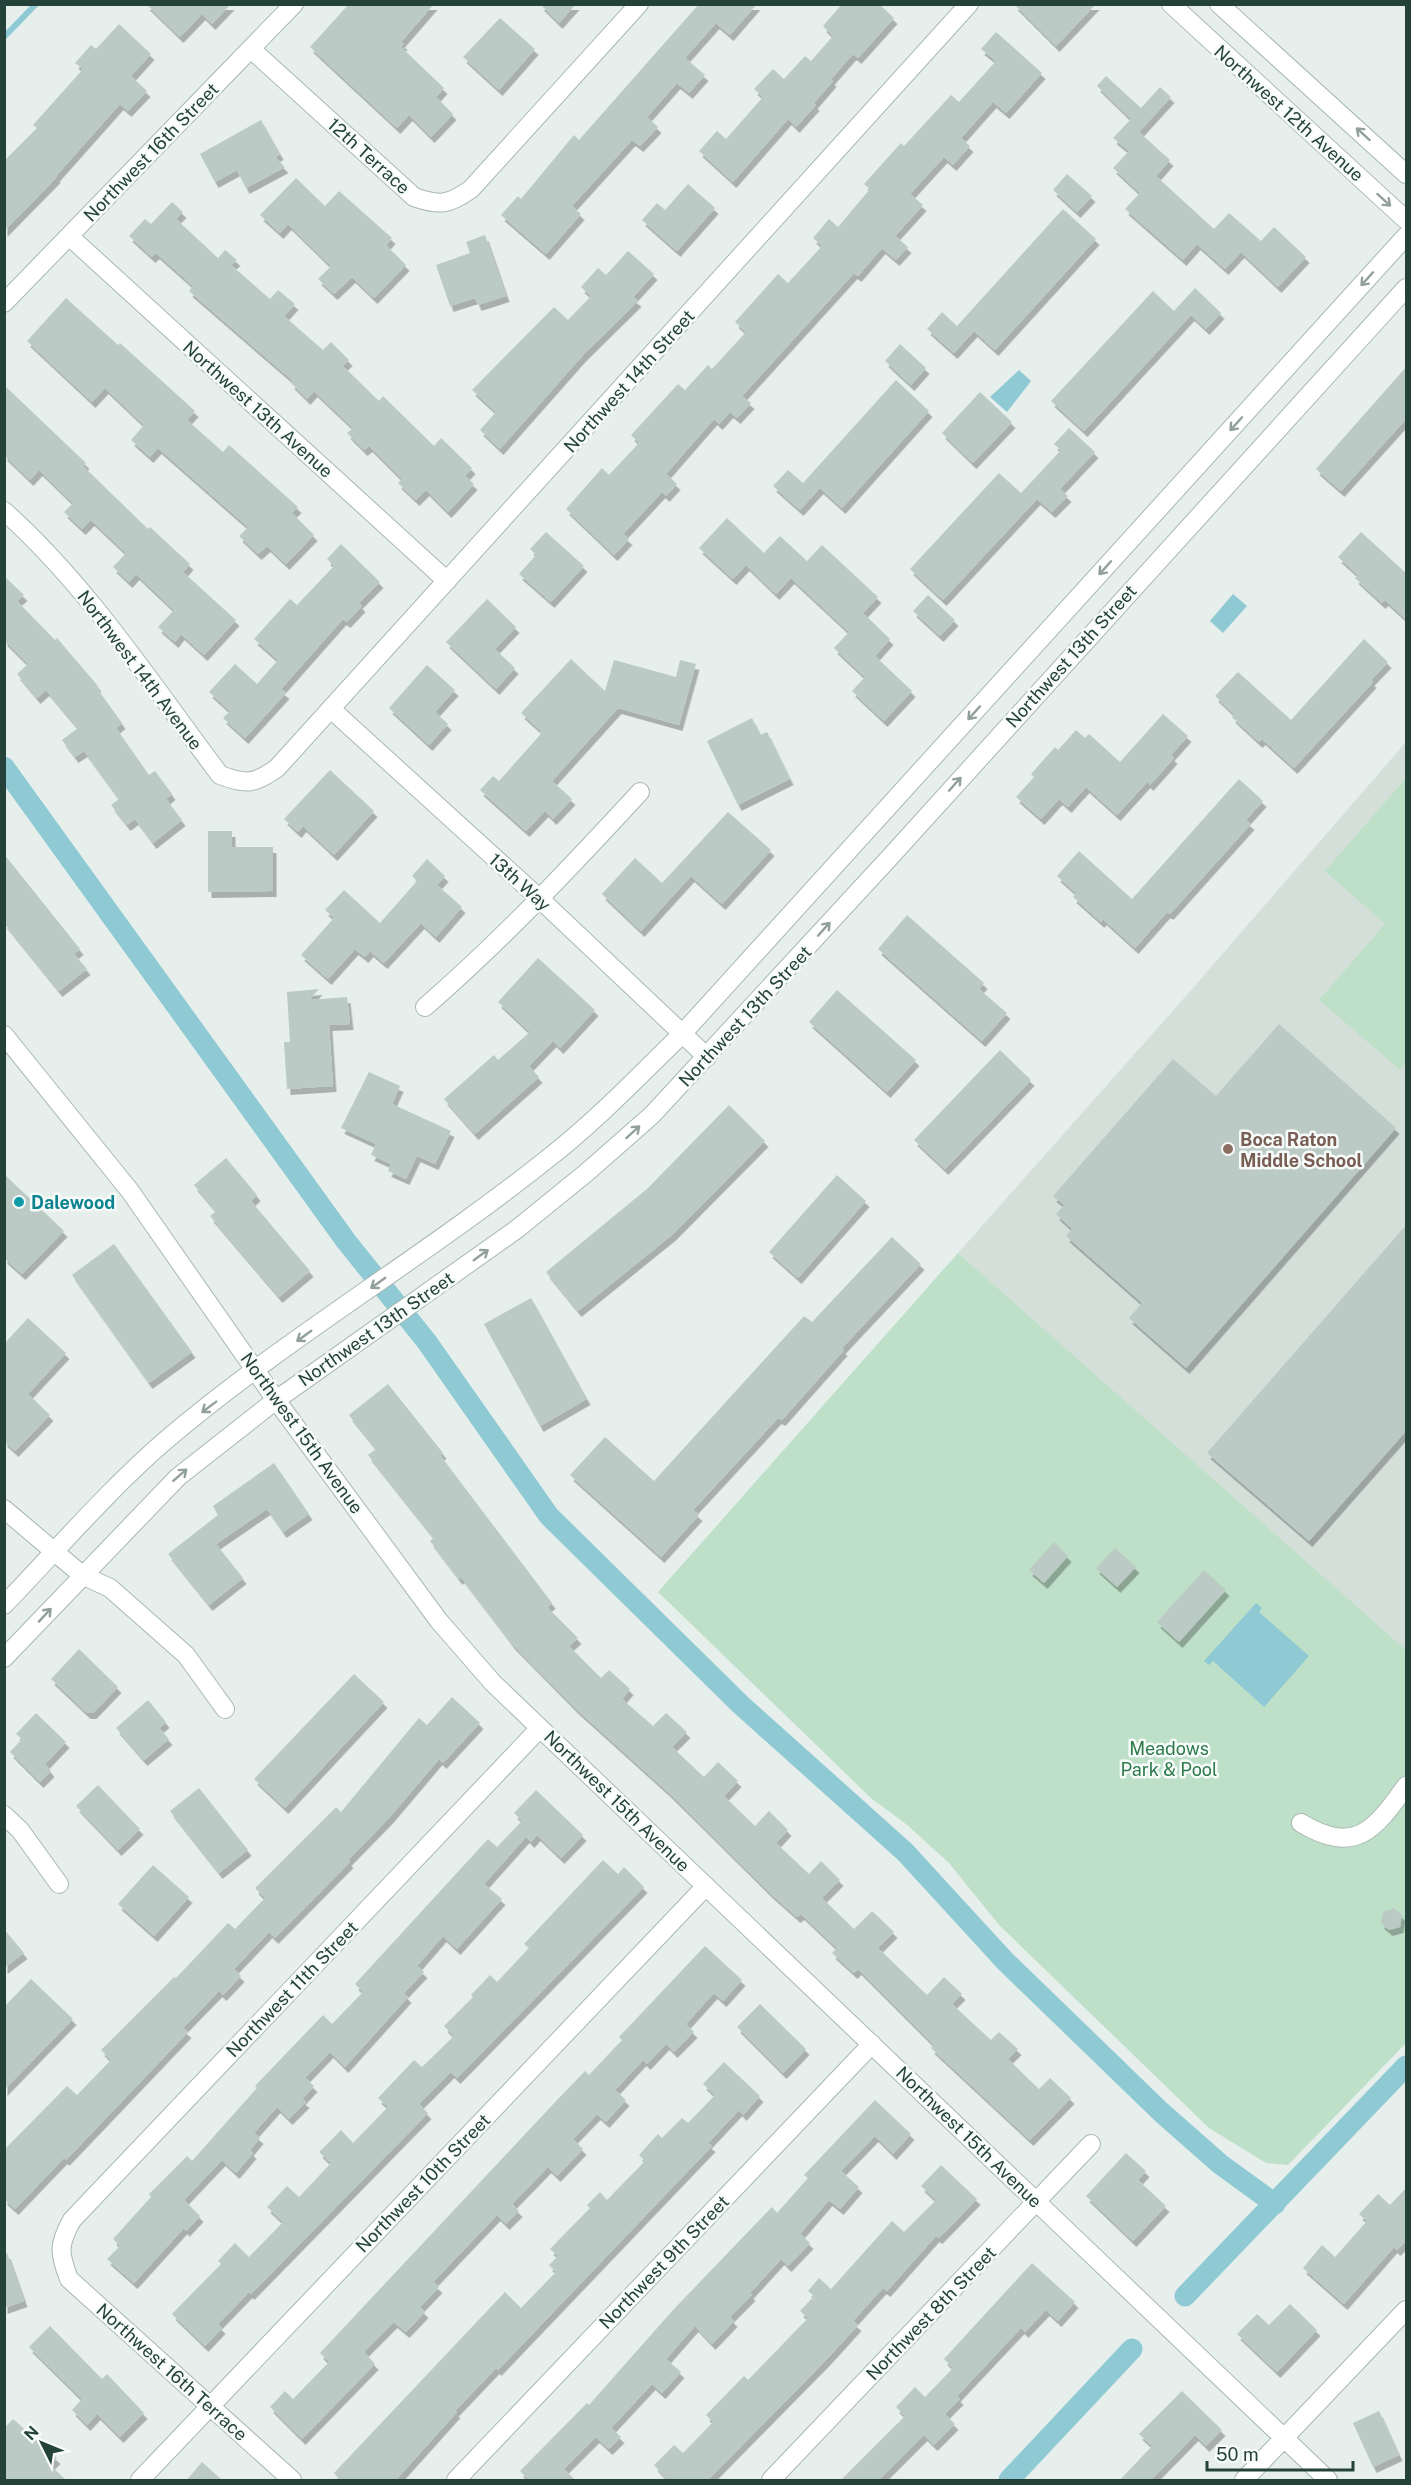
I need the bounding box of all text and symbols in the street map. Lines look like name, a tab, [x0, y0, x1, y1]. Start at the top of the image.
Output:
street label: Northwest 12th Avenue	[1210, 40, 1368, 186]
street label: Northwest 16th Street	[79, 78, 223, 226]
street label: 12th Terrace	[324, 114, 414, 198]
one-way arrow	[1356, 127, 1371, 141]
one-way arrow	[1377, 193, 1392, 207]
one-way arrow	[1360, 271, 1374, 286]
street label: Northwest 14th Street	[559, 305, 699, 457]
street label: Northwest 13th Avenue	[179, 336, 337, 482]
one-way arrow	[1229, 416, 1243, 431]
one-way arrow	[1098, 560, 1112, 575]
street label: Northwest 13th Street	[1001, 580, 1141, 732]
street label: Northwest 14th Avenue	[73, 586, 207, 754]
one-way arrow	[967, 705, 981, 720]
one-way arrow	[948, 777, 962, 792]
street label: 13th Way	[485, 849, 555, 915]
one-way arrow	[817, 922, 831, 937]
street label: Northwest 13th Street	[674, 941, 816, 1091]
one-way arrow	[625, 1125, 640, 1139]
place label: Boca Raton Middle School	[1240, 1129, 1363, 1171]
marker: Boca Raton Middle School	[1221, 1142, 1235, 1156]
place label: Dalewood	[31, 1192, 115, 1213]
marker: Dalewood	[12, 1195, 26, 1209]
one-way arrow	[473, 1248, 489, 1261]
street label: Northwest 13th Street	[294, 1267, 458, 1391]
one-way arrow	[370, 1277, 386, 1289]
one-way arrow	[297, 1330, 313, 1342]
street label: Northwest 15th Avenue	[236, 1348, 368, 1518]
one-way arrow	[201, 1400, 217, 1413]
one-way arrow	[172, 1468, 187, 1482]
one-way arrow	[37, 1608, 52, 1623]
street label: Northwest 15th Avenue	[540, 1726, 694, 1876]
park label: Meadows Park & Pool	[1120, 1738, 1218, 1780]
street label: Northwest 11th Street	[222, 1917, 362, 2061]
street label: Northwest 15th Avenue	[892, 2062, 1046, 2212]
street label: Northwest 10th Street	[351, 2109, 495, 2257]
street label: Northwest 9th Street	[595, 2191, 733, 2333]
street label: Northwest 8th Street	[862, 2242, 1000, 2384]
street label: Northwest 16th Terrace	[92, 2299, 252, 2445]
north arrow	[12, 2413, 72, 2473]
text: N	[20, 2422, 43, 2444]
scale bar	[1207, 2434, 1352, 2472]
text: 50 m	[1216, 2444, 1259, 2465]

